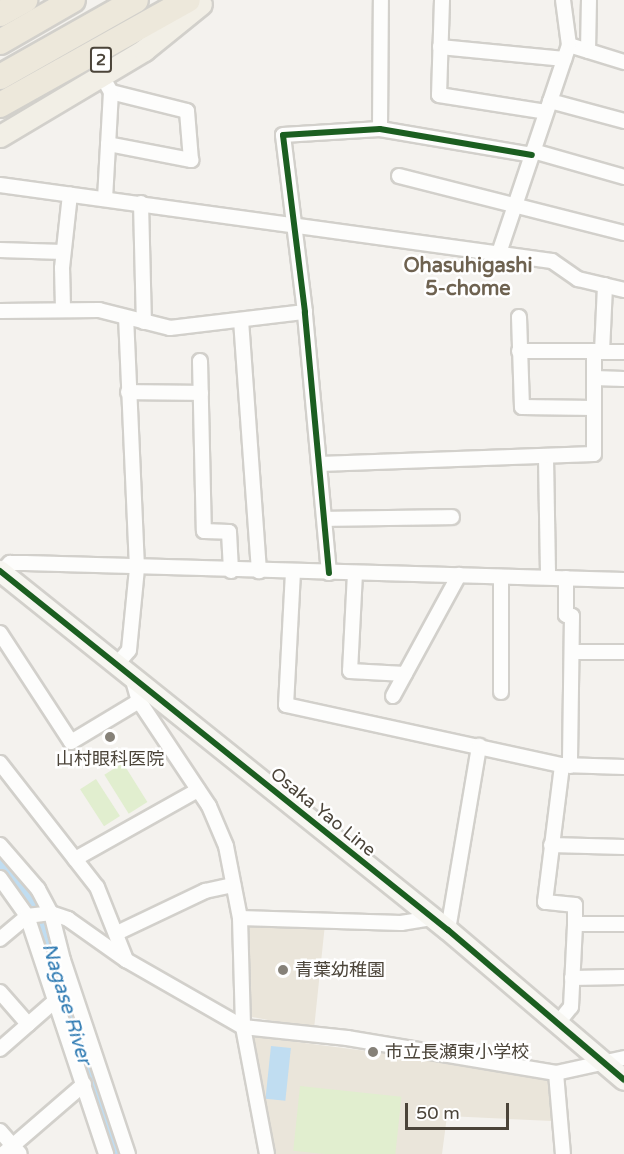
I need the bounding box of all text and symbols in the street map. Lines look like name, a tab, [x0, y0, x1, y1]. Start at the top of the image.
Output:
road number: 2	[89, 47, 113, 73]
district label: Ohasuhigashi 5-chome	[403, 254, 533, 301]
marker: 山村眼科医院	[101, 728, 119, 746]
place label: 山村眼科医院	[56, 748, 164, 770]
street label: Osaka Yao Line	[266, 763, 380, 861]
water label: Nagase River	[36, 940, 96, 1068]
place label: 青葉幼稚園	[295, 959, 385, 981]
marker: 青葉幼稚園	[276, 963, 290, 977]
place label: 市立長瀬東小学校	[385, 1041, 529, 1063]
marker: 市立長瀬東小学校	[366, 1045, 380, 1059]
scale bar	[408, 1091, 512, 1129]
text: 50 m	[416, 1102, 460, 1124]

